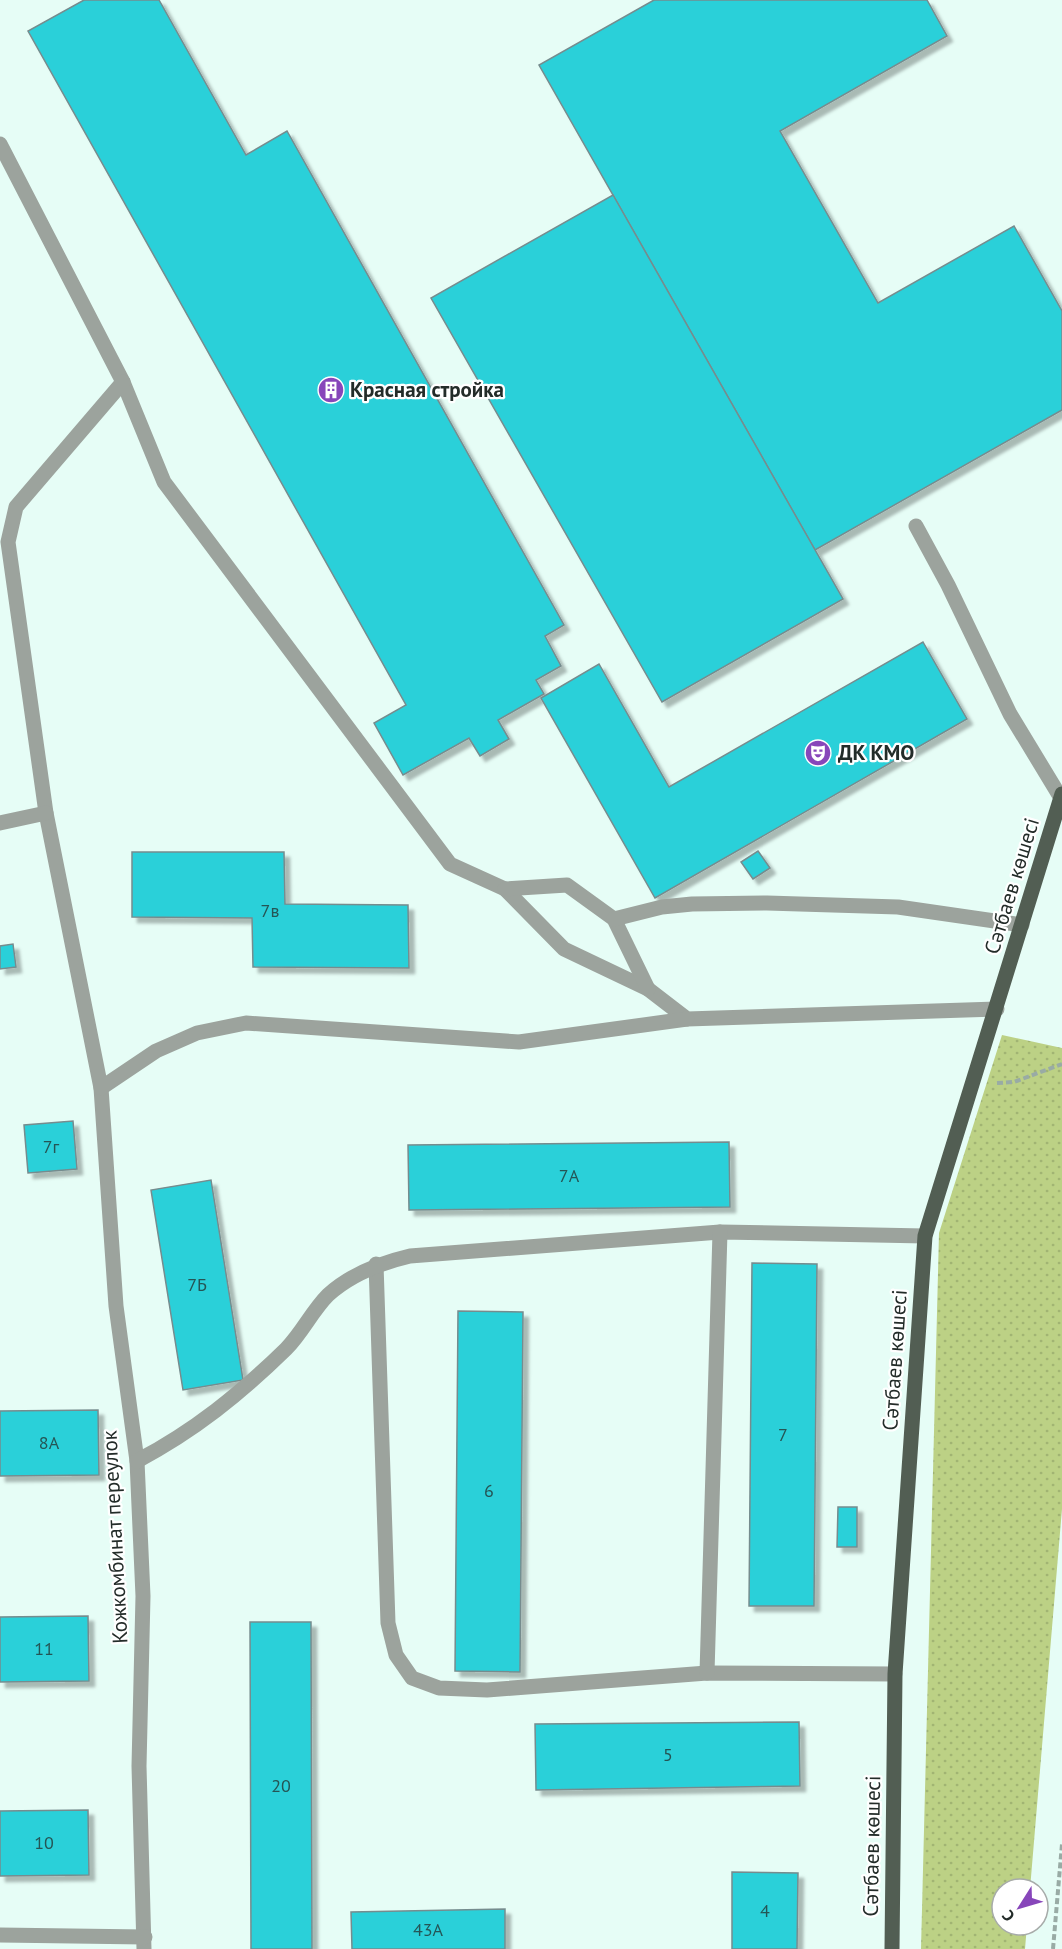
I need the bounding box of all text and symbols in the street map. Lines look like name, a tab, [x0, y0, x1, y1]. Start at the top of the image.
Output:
building icon: Красная стройка	[316, 375, 346, 405]
place label: Красная стройка	[350, 376, 504, 403]
theatre icon: ДК КМО	[803, 738, 833, 768]
place label: ДК КМО	[838, 739, 914, 766]
street label: Сәтбаев көшесі	[978, 814, 1045, 957]
house number: 7в	[261, 899, 279, 922]
house number: 7г	[43, 1135, 60, 1158]
house number: 7А	[559, 1164, 580, 1187]
house number: 7Б	[187, 1273, 207, 1296]
street label: Сәтбаев көшесі	[876, 1289, 913, 1431]
house number: 7	[778, 1423, 788, 1446]
street label: Кожкомбинат переулок	[95, 1430, 134, 1644]
house number: 8А	[39, 1431, 60, 1454]
house number: 6	[484, 1479, 494, 1502]
house number: 11	[34, 1637, 54, 1660]
house number: 5	[663, 1743, 673, 1766]
house number: 20	[271, 1774, 291, 1797]
street label: Сәтбаев көшесі	[857, 1775, 886, 1917]
house number: 10	[34, 1831, 54, 1854]
north arrow	[990, 1877, 1050, 1937]
house number: 4	[760, 1899, 770, 1922]
text: С	[997, 1906, 1019, 1926]
house number: 43А	[413, 1918, 444, 1941]

